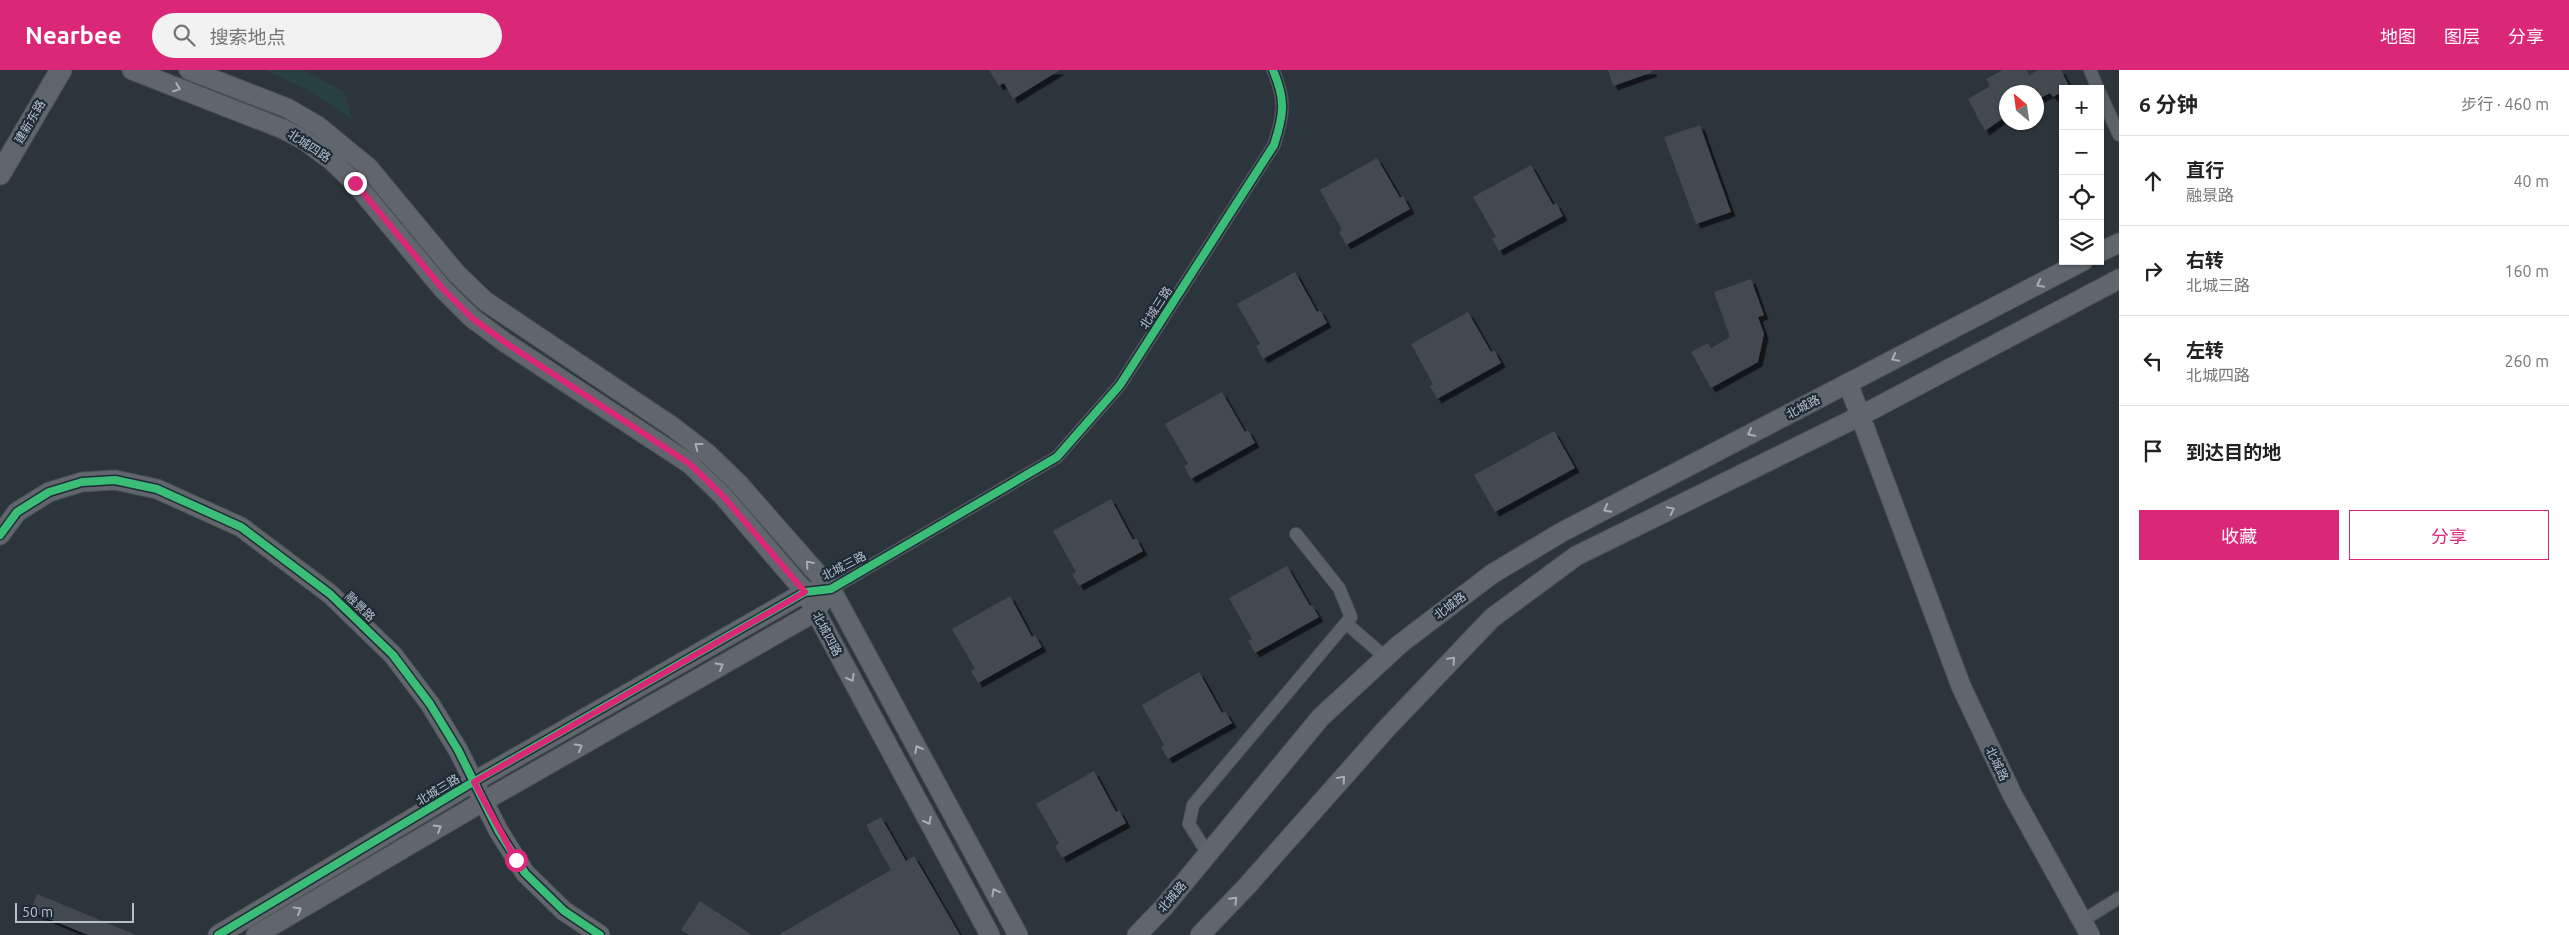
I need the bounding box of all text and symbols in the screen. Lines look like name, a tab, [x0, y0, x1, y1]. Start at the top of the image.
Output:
search box	[152, 13, 502, 58]
icon: search	[170, 21, 198, 49]
text: Nearbee	[25, 22, 122, 49]
text: 搜索地点	[210, 26, 286, 48]
text: 地图	[2380, 26, 2416, 46]
text: 图层	[2444, 26, 2480, 46]
text: 分享	[2508, 26, 2544, 46]
one-way arrow	[173, 82, 181, 92]
north arrow	[1999, 85, 2044, 130]
map controls	[2059, 85, 2104, 265]
button: +	[2059, 85, 2104, 130]
text: 6 分钟	[2139, 92, 2198, 116]
text: 步行 · 460 m	[2461, 95, 2549, 113]
street label: 建新东路	[12, 98, 47, 146]
street label: 北城四路	[286, 127, 333, 164]
button: −	[2059, 130, 2104, 175]
text: 直行	[2186, 159, 2224, 181]
icon: ahead	[2139, 167, 2167, 195]
route end	[344, 172, 367, 195]
text: 40 m	[2513, 172, 2549, 190]
button: locate	[2059, 175, 2104, 220]
text: 融景路	[2186, 186, 2234, 204]
button: layers	[2059, 220, 2104, 265]
text: 右转	[2186, 249, 2224, 271]
icon: right	[2139, 257, 2167, 285]
text: 160 m	[2504, 262, 2549, 280]
text: 北城三路	[2186, 276, 2250, 294]
one-way arrow	[2036, 278, 2045, 288]
street label: 北城三路	[1137, 284, 1174, 331]
text: 左转	[2186, 339, 2224, 361]
icon: left	[2139, 347, 2167, 375]
one-way arrow	[1892, 352, 1901, 362]
text: 260 m	[2504, 352, 2549, 370]
text: 北城四路	[2186, 366, 2250, 384]
street label: 北城路	[1784, 392, 1822, 421]
one-way arrow	[1747, 427, 1756, 437]
icon: arrive	[2139, 437, 2167, 465]
text: 到达目的地	[2186, 441, 2281, 463]
one-way arrow	[695, 444, 704, 452]
one-way arrow	[1603, 503, 1612, 513]
one-way arrow	[1666, 505, 1675, 516]
button: 收藏	[2139, 510, 2339, 560]
button: 分享	[2349, 510, 2549, 560]
street label: 北城三路	[819, 549, 868, 582]
one-way arrow	[806, 561, 815, 570]
street label: 融景路	[343, 589, 378, 624]
street label: 北城路	[1431, 590, 1468, 622]
street label: 北城四路	[810, 610, 844, 658]
one-way arrow	[1446, 656, 1455, 665]
one-way arrow	[715, 663, 724, 673]
one-way arrow	[845, 673, 855, 682]
one-way arrow	[574, 743, 583, 753]
street label: 北城路	[1984, 745, 2011, 783]
one-way arrow	[914, 746, 924, 755]
street label: 北城三路	[414, 772, 462, 808]
one-way arrow	[1336, 775, 1345, 784]
one-way arrow	[922, 816, 932, 825]
one-way arrow	[433, 824, 442, 834]
route start	[505, 849, 528, 872]
street label: 北城路	[1155, 879, 1188, 915]
one-way arrow	[991, 888, 1001, 897]
one-way arrow	[1228, 897, 1237, 906]
scale bar	[15, 900, 134, 923]
text: 50 m	[22, 904, 53, 920]
one-way arrow	[293, 907, 302, 917]

